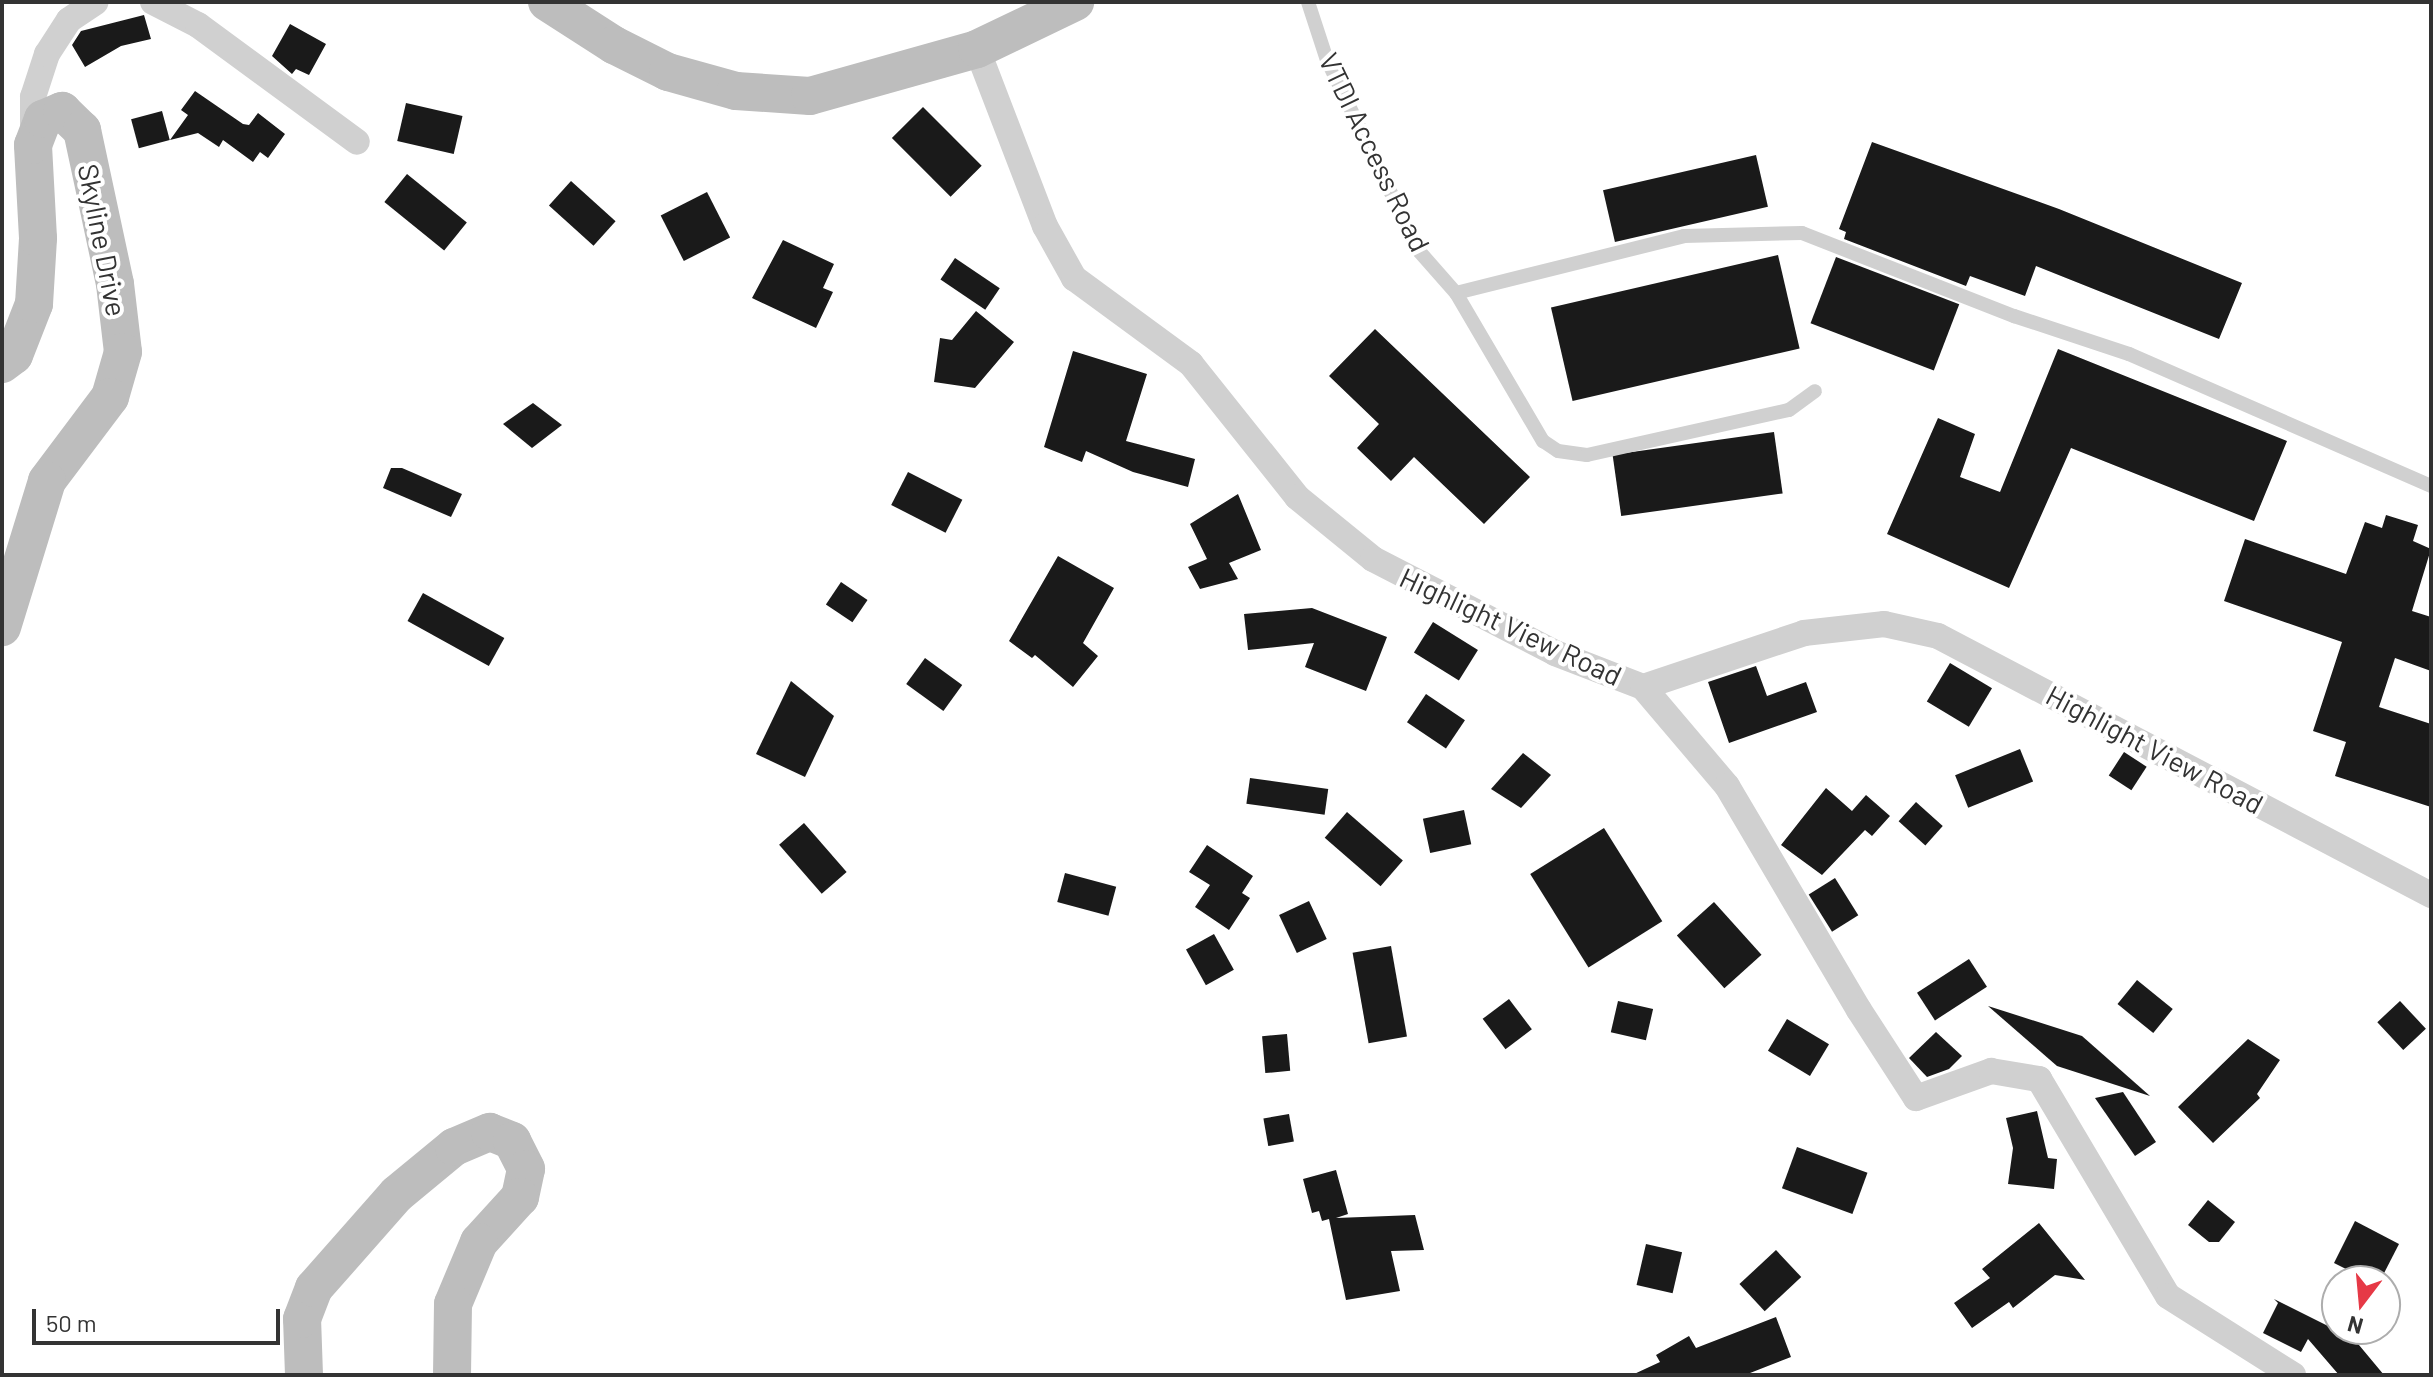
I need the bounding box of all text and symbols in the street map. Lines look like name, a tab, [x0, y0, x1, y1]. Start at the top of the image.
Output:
street label: VTDI Access Road	[1312, 47, 1438, 257]
street label: Skyline Drive	[72, 161, 134, 319]
street label: Highlight View Road	[1395, 560, 1627, 692]
street label: Highlight View Road	[2041, 678, 2269, 820]
north arrow	[2321, 1265, 2401, 1345]
scale bar	[36, 1293, 284, 1343]
text: 50 m	[46, 1308, 97, 1337]
text: N	[2344, 1312, 2366, 1341]

